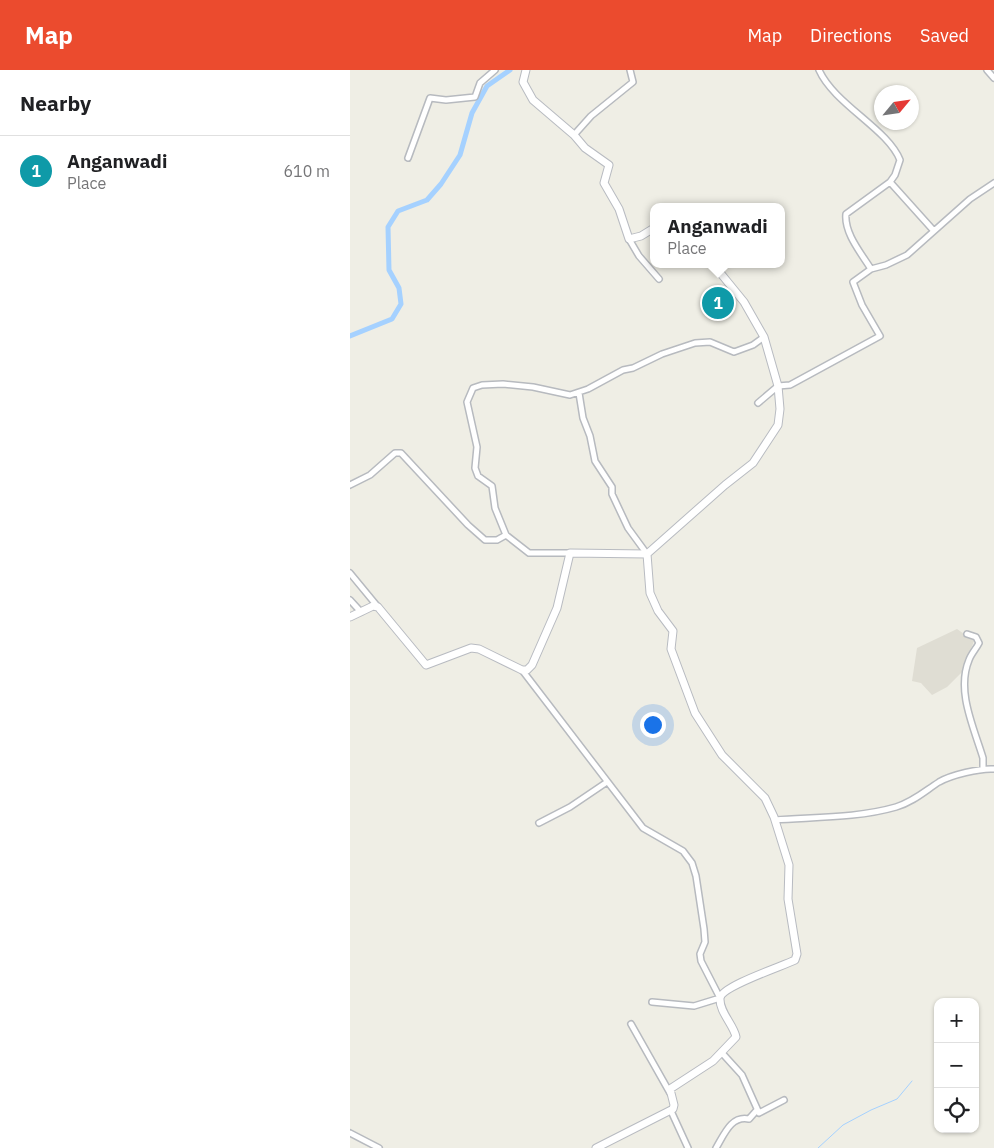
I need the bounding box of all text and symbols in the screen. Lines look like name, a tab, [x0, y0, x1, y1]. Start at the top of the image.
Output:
text: Map	[25, 19, 73, 51]
text: Map	[747, 24, 782, 47]
text: Directions	[810, 24, 892, 47]
text: Saved	[920, 24, 969, 47]
north arrow	[874, 85, 919, 130]
text: Nearby	[20, 89, 91, 117]
text: Anganwadi	[67, 149, 167, 173]
text: 1	[31, 161, 41, 181]
text: 610 m	[283, 161, 330, 181]
text: Place	[67, 173, 106, 193]
popup	[650, 203, 785, 268]
text: Anganwadi	[667, 214, 768, 238]
text: Place	[667, 238, 707, 258]
pin: 1	[702, 284, 734, 322]
your location	[640, 712, 666, 738]
map controls	[934, 998, 979, 1133]
button: +	[934, 998, 979, 1043]
button: −	[934, 1043, 979, 1088]
button: locate	[934, 1088, 979, 1133]

